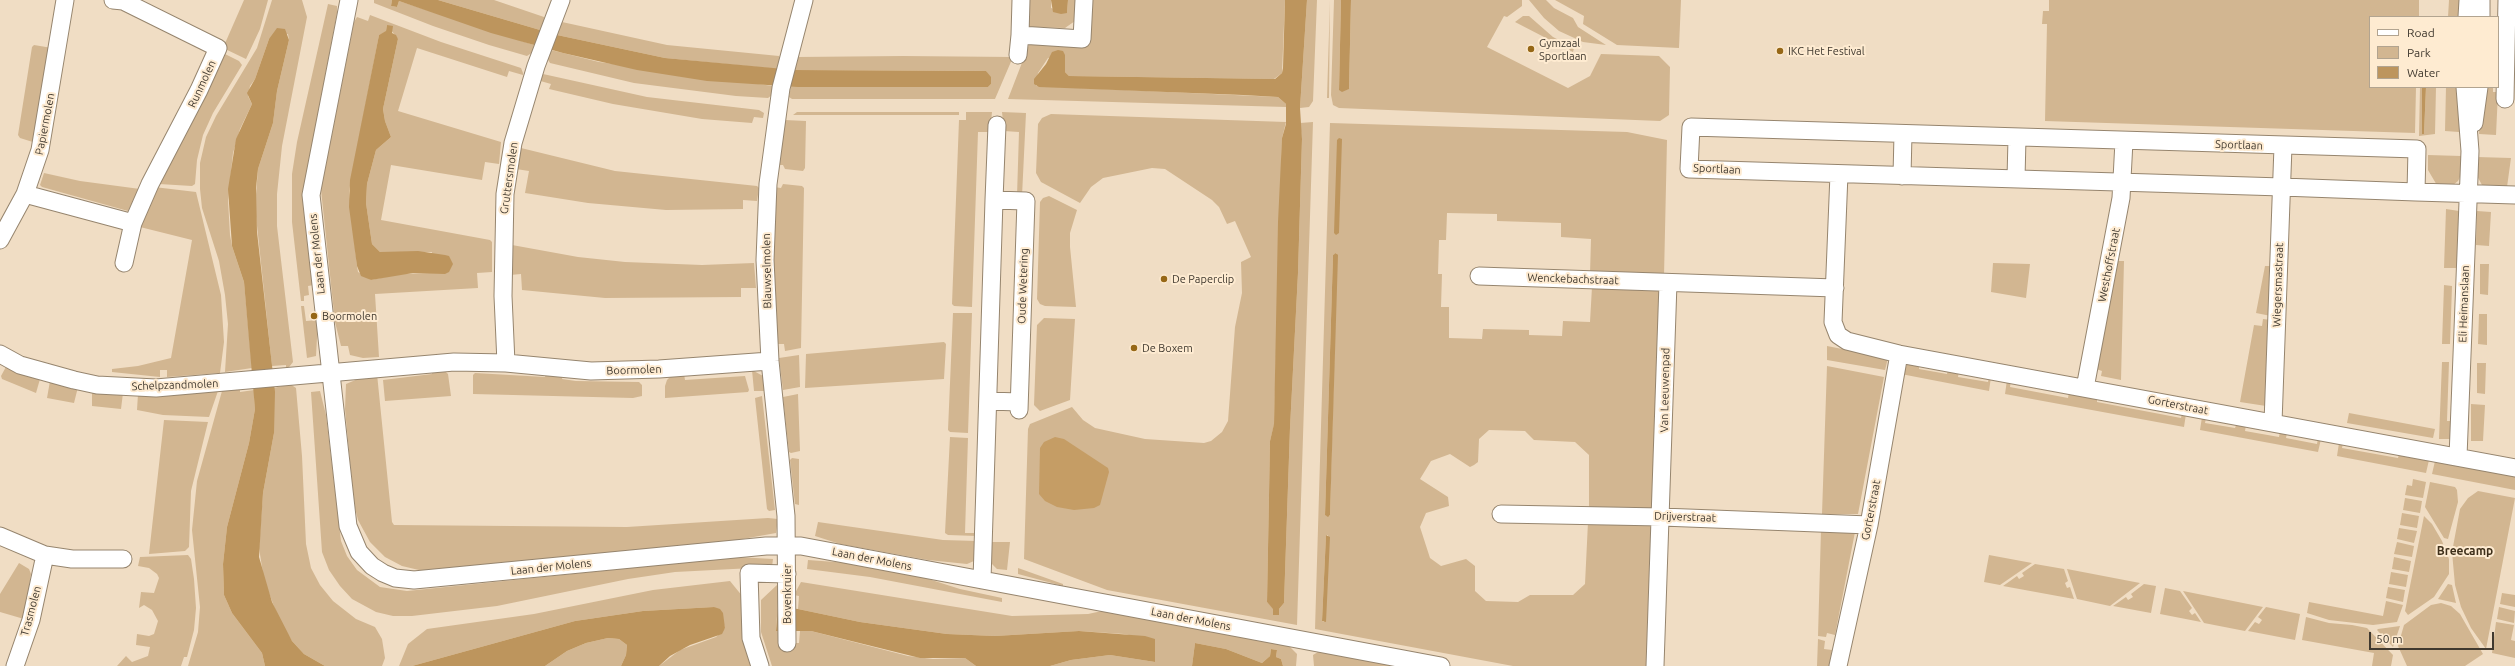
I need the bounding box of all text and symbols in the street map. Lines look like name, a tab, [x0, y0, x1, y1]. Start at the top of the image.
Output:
legend	[2369, 16, 2499, 88]
text: Road	[2407, 26, 2435, 39]
place label: Gymzaal Sportlaan	[1539, 36, 1587, 62]
marker: Gymzaal Sportlaan	[1526, 44, 1536, 54]
place label: IKC Het Festival	[1788, 44, 1865, 58]
marker: IKC Het Festival	[1775, 46, 1785, 56]
text: Park	[2407, 46, 2431, 59]
street label: Runmolen	[185, 58, 219, 110]
text: Water	[2407, 66, 2440, 79]
street label: Papiermolen	[33, 92, 57, 156]
street label: Sportlaan	[2215, 138, 2263, 152]
street label: Gruttersmolen	[497, 141, 521, 215]
street label: Sportlaan	[1693, 161, 1741, 177]
street label: Laan der Molens	[306, 213, 328, 295]
street label: Westhoffstraat	[2095, 227, 2123, 303]
street label: Blauwselmolen	[760, 233, 774, 309]
street label: Wiegersmastraat	[2270, 243, 2286, 327]
street label: Oude Wetering	[1015, 248, 1031, 324]
street label: Eli Heimanslaan	[2456, 265, 2472, 343]
street label: Wenckebachstraat	[1527, 271, 1619, 287]
place label: De Paperclip	[1172, 272, 1234, 286]
marker: De Paperclip	[1159, 274, 1169, 284]
place label: Boormolen	[322, 309, 377, 323]
marker: Boormolen	[309, 311, 319, 321]
place label: De Boxem	[1142, 341, 1193, 355]
marker: De Boxem	[1129, 343, 1139, 353]
street label: Van Leeuwenpad	[1658, 348, 1672, 432]
street label: Boormolen	[606, 362, 662, 378]
street label: Schelpzandmolen	[131, 377, 219, 393]
street label: Gorterstraat	[2147, 393, 2209, 417]
street label: Gorterstraat	[1859, 479, 1883, 541]
street label: Drijverstraat	[1654, 509, 1716, 525]
district label: Breecamp	[2437, 544, 2493, 558]
street label: Laan der Molens	[831, 545, 913, 573]
street label: Laan der Molens	[510, 556, 592, 578]
street label: Bovenkruier	[780, 564, 794, 624]
street label: Trasmolen	[18, 584, 44, 638]
street label: Laan der Molens	[1150, 605, 1232, 633]
scale bar	[2371, 624, 2496, 650]
text: 50 m	[2376, 632, 2403, 645]

